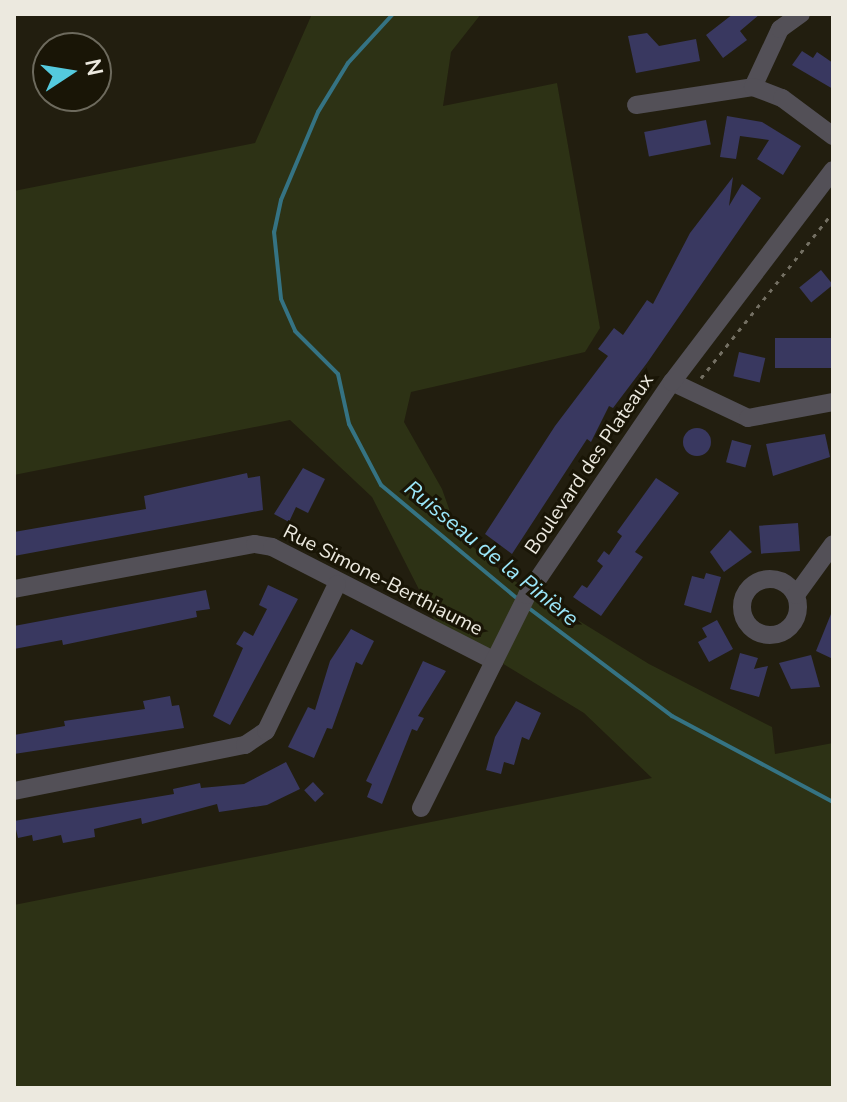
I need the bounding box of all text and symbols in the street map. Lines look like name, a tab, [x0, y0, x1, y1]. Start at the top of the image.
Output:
north arrow	[32, 32, 112, 112]
text: N	[77, 56, 110, 79]
street label: Boulevard des Plateaux	[520, 369, 658, 559]
water label: Ruisseau de la Pinière	[399, 476, 583, 632]
street label: Rue Simone-Berthiaume	[279, 519, 487, 641]

